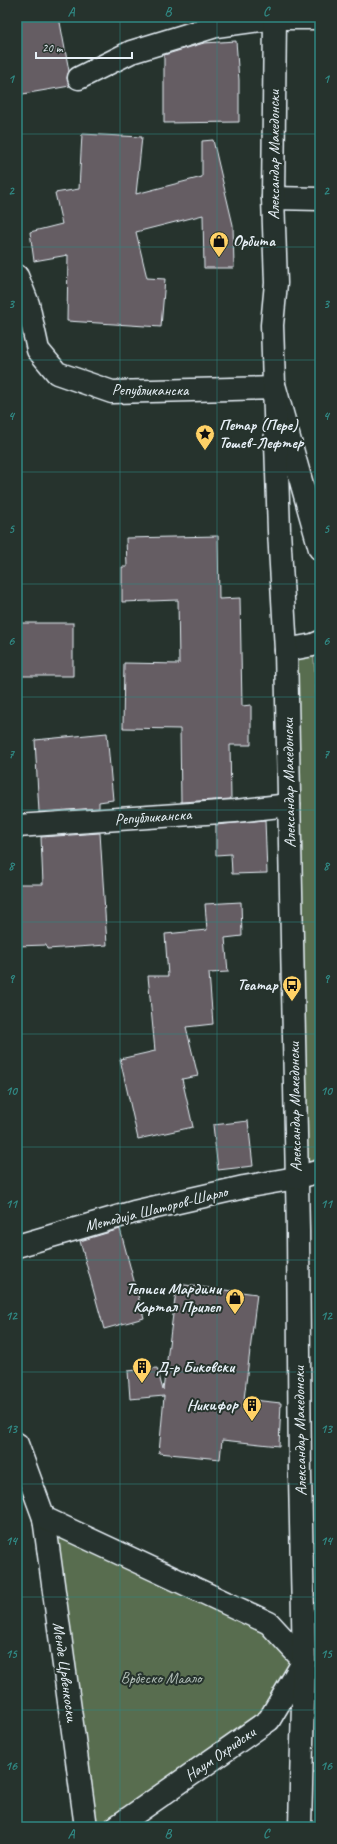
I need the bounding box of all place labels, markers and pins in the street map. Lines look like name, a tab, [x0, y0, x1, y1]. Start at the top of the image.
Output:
shop icon: Орбита	[208, 230, 230, 258]
place label: Орбита	[233, 231, 276, 251]
place label: Петар (Пере) Тошев-Лефтер	[219, 415, 305, 453]
place icon: Петар (Пере) Тошев-Лефтер	[194, 423, 216, 451]
bus stop icon: Театар	[281, 974, 303, 1002]
place label: Театар	[237, 975, 279, 995]
place label: Теписи Мардини Картал Прилеп	[126, 1279, 223, 1317]
shop icon: Теписи Мардини Картал Прилеп	[224, 1287, 246, 1315]
building icon: Д-р Биковски	[131, 1356, 153, 1384]
place label: Д-р Биковски	[156, 1357, 236, 1377]
building icon: Никифор	[241, 1394, 263, 1422]
place label: Никифор	[187, 1395, 239, 1415]

